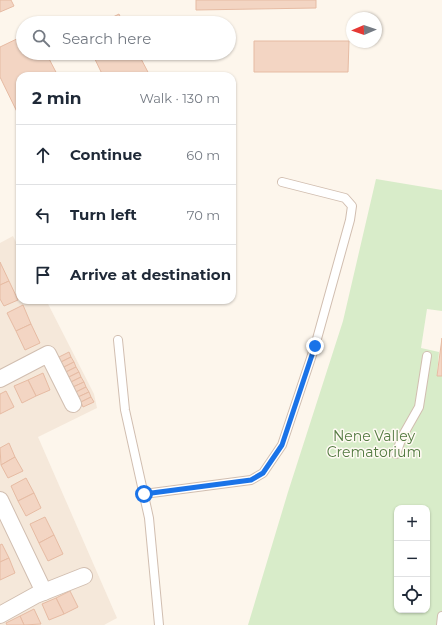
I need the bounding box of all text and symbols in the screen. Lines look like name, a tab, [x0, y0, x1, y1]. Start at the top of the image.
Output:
north arrow	[346, 12, 382, 48]
search box	[16, 16, 236, 60]
icon: search	[30, 27, 52, 49]
text: Search here	[62, 29, 151, 48]
text: 2 min	[32, 88, 82, 108]
text: Walk · 130 m	[139, 90, 220, 106]
icon: ahead	[32, 144, 54, 166]
text: Continue	[70, 145, 142, 164]
text: 60 m	[186, 147, 220, 163]
icon: left	[32, 204, 54, 226]
text: Turn left	[70, 205, 137, 224]
text: 70 m	[187, 207, 220, 223]
icon: arrive	[32, 264, 54, 286]
text: Arrive at destination	[70, 265, 231, 284]
route end	[306, 337, 324, 355]
park label: Nene Valley Crematorium	[327, 427, 421, 461]
route start	[135, 485, 153, 503]
map controls	[394, 505, 430, 613]
button: +	[394, 505, 430, 541]
button: −	[394, 541, 430, 577]
button: locate	[394, 577, 430, 613]

